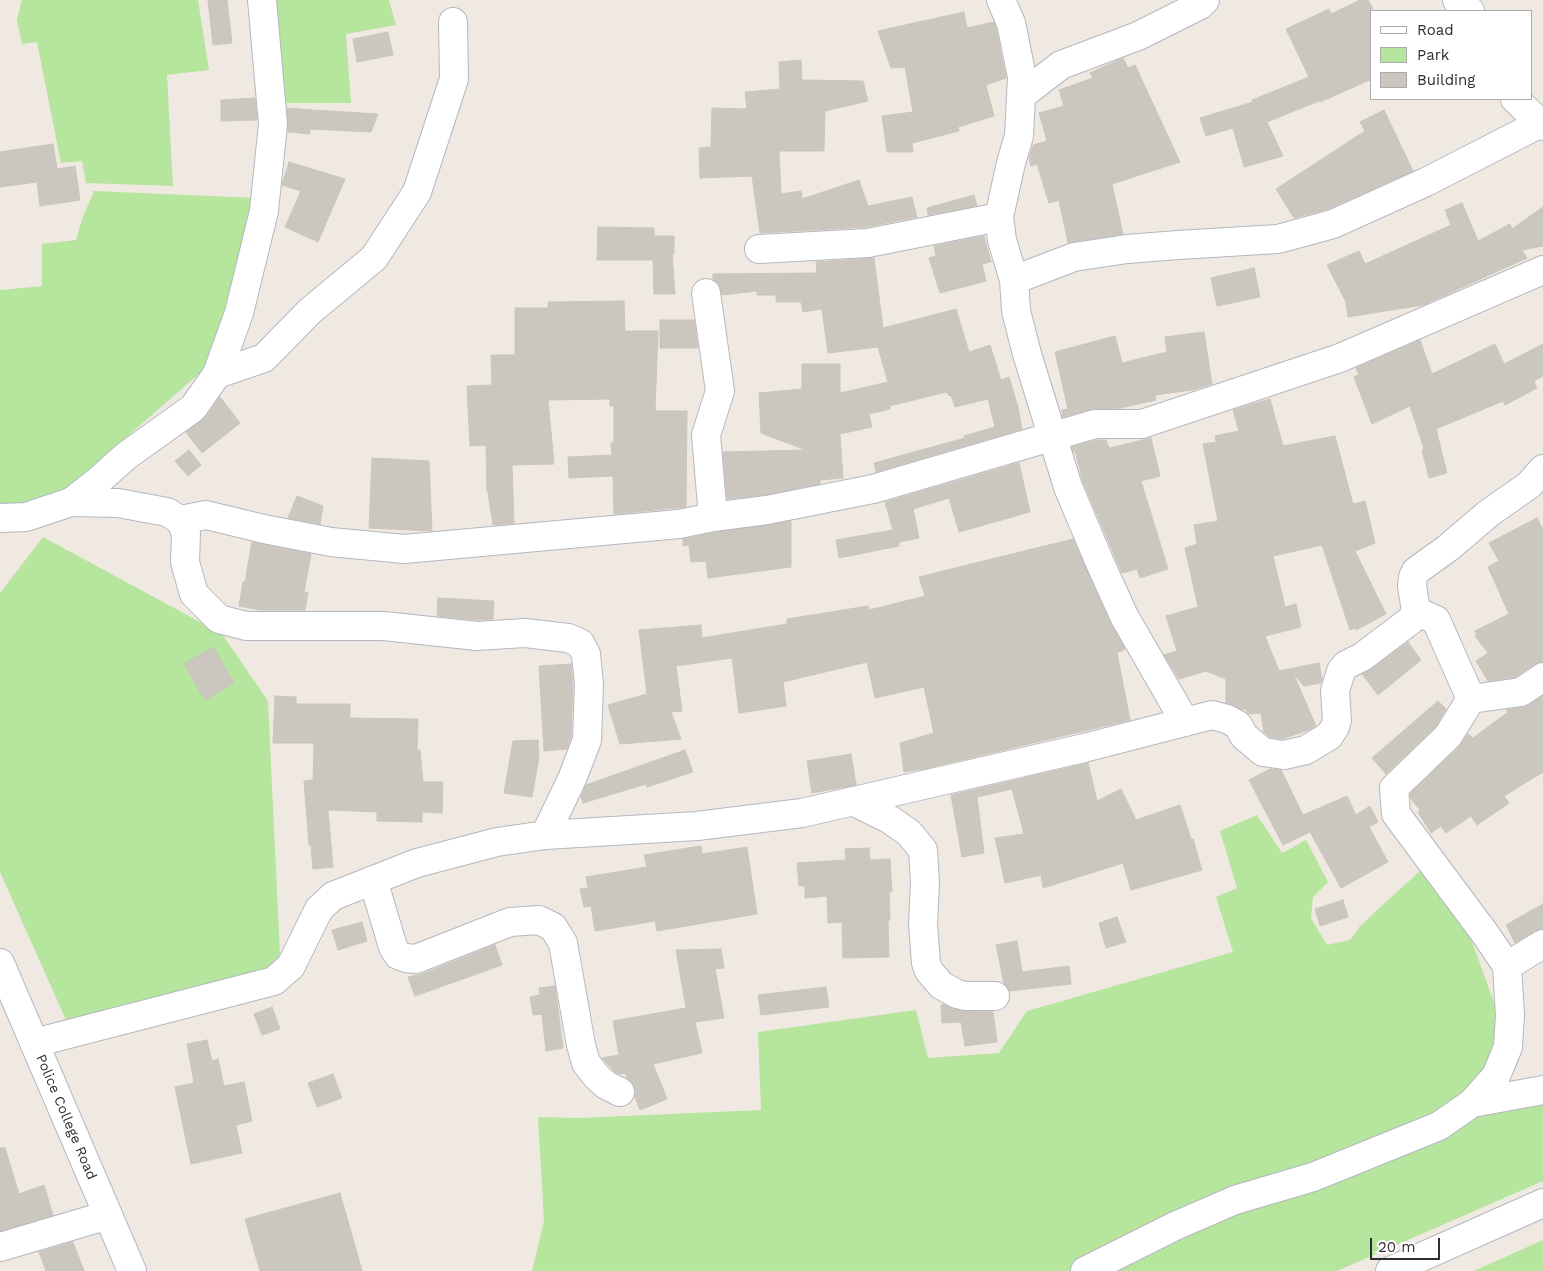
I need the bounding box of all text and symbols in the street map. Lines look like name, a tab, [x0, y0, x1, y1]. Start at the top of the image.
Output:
legend	[1370, 10, 1533, 100]
text: Road	[1417, 21, 1454, 39]
text: Park	[1417, 46, 1449, 64]
text: Building	[1417, 71, 1475, 89]
street label: Police College Road	[32, 1052, 100, 1182]
scale bar	[1373, 1228, 1443, 1260]
text: 20 m	[1378, 1238, 1416, 1256]

